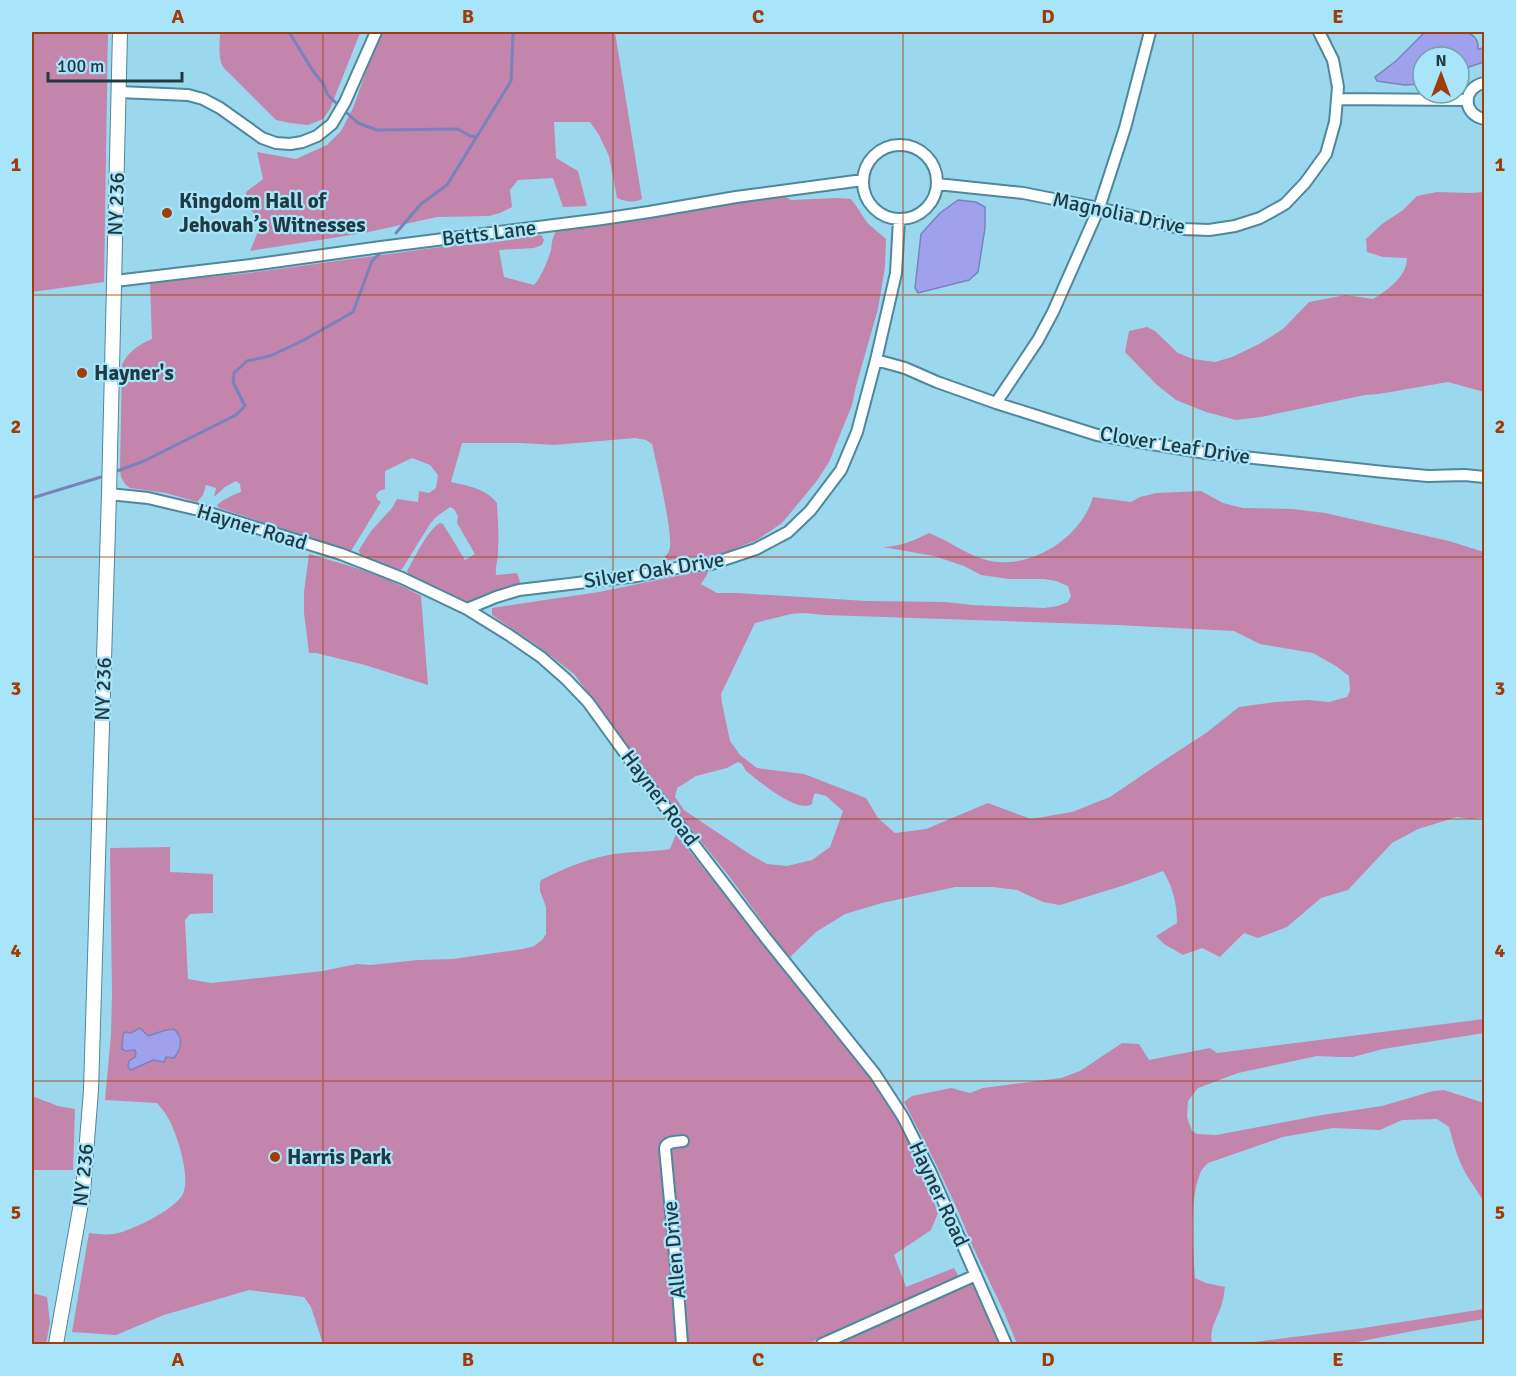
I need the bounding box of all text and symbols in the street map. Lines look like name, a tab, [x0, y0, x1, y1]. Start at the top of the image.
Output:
text: A	[172, 4, 185, 29]
text: B	[462, 4, 474, 29]
text: C	[752, 4, 764, 29]
text: D	[1041, 4, 1055, 29]
text: E	[1332, 4, 1344, 29]
scale bar	[48, 45, 182, 83]
north arrow	[1411, 45, 1471, 105]
text: N	[1435, 51, 1447, 71]
text: 100 m	[57, 55, 104, 77]
text: 1	[11, 152, 22, 177]
text: 1	[1495, 152, 1506, 177]
street label: NY 236	[102, 172, 130, 236]
street label: Magnolia Drive	[1050, 186, 1188, 240]
place label: Kingdom Hall of Jehovah’s Witnesses	[179, 188, 365, 238]
marker: Kingdom Hall of Jehovah’s Witnesses	[160, 206, 174, 220]
street label: Betts Lane	[440, 214, 538, 252]
place label: Hayner's	[94, 360, 174, 386]
marker: Hayner's	[75, 366, 89, 380]
text: 2	[11, 414, 21, 439]
text: 2	[1495, 414, 1505, 439]
street label: Clover Leaf Drive	[1098, 420, 1252, 470]
street label: Hayner Road	[194, 498, 310, 556]
street label: Silver Oak Drive	[582, 546, 726, 594]
street label: NY 236	[89, 657, 117, 721]
text: 3	[11, 676, 21, 701]
text: 3	[1495, 676, 1505, 701]
street label: Hayner Road	[615, 745, 705, 851]
text: 4	[11, 938, 22, 963]
text: 4	[1495, 938, 1506, 963]
street label: Hayner Road	[903, 1137, 975, 1251]
street label: NY 236	[67, 1142, 99, 1208]
place label: Harris Park	[287, 1144, 392, 1170]
marker: Harris Park	[268, 1150, 282, 1164]
text: 5	[11, 1200, 21, 1225]
street label: Allen Drive	[657, 1200, 691, 1300]
text: 5	[1495, 1200, 1505, 1225]
text: A	[172, 1347, 185, 1372]
text: B	[462, 1347, 474, 1372]
text: C	[752, 1347, 764, 1372]
text: D	[1041, 1347, 1055, 1372]
text: E	[1332, 1347, 1344, 1372]

